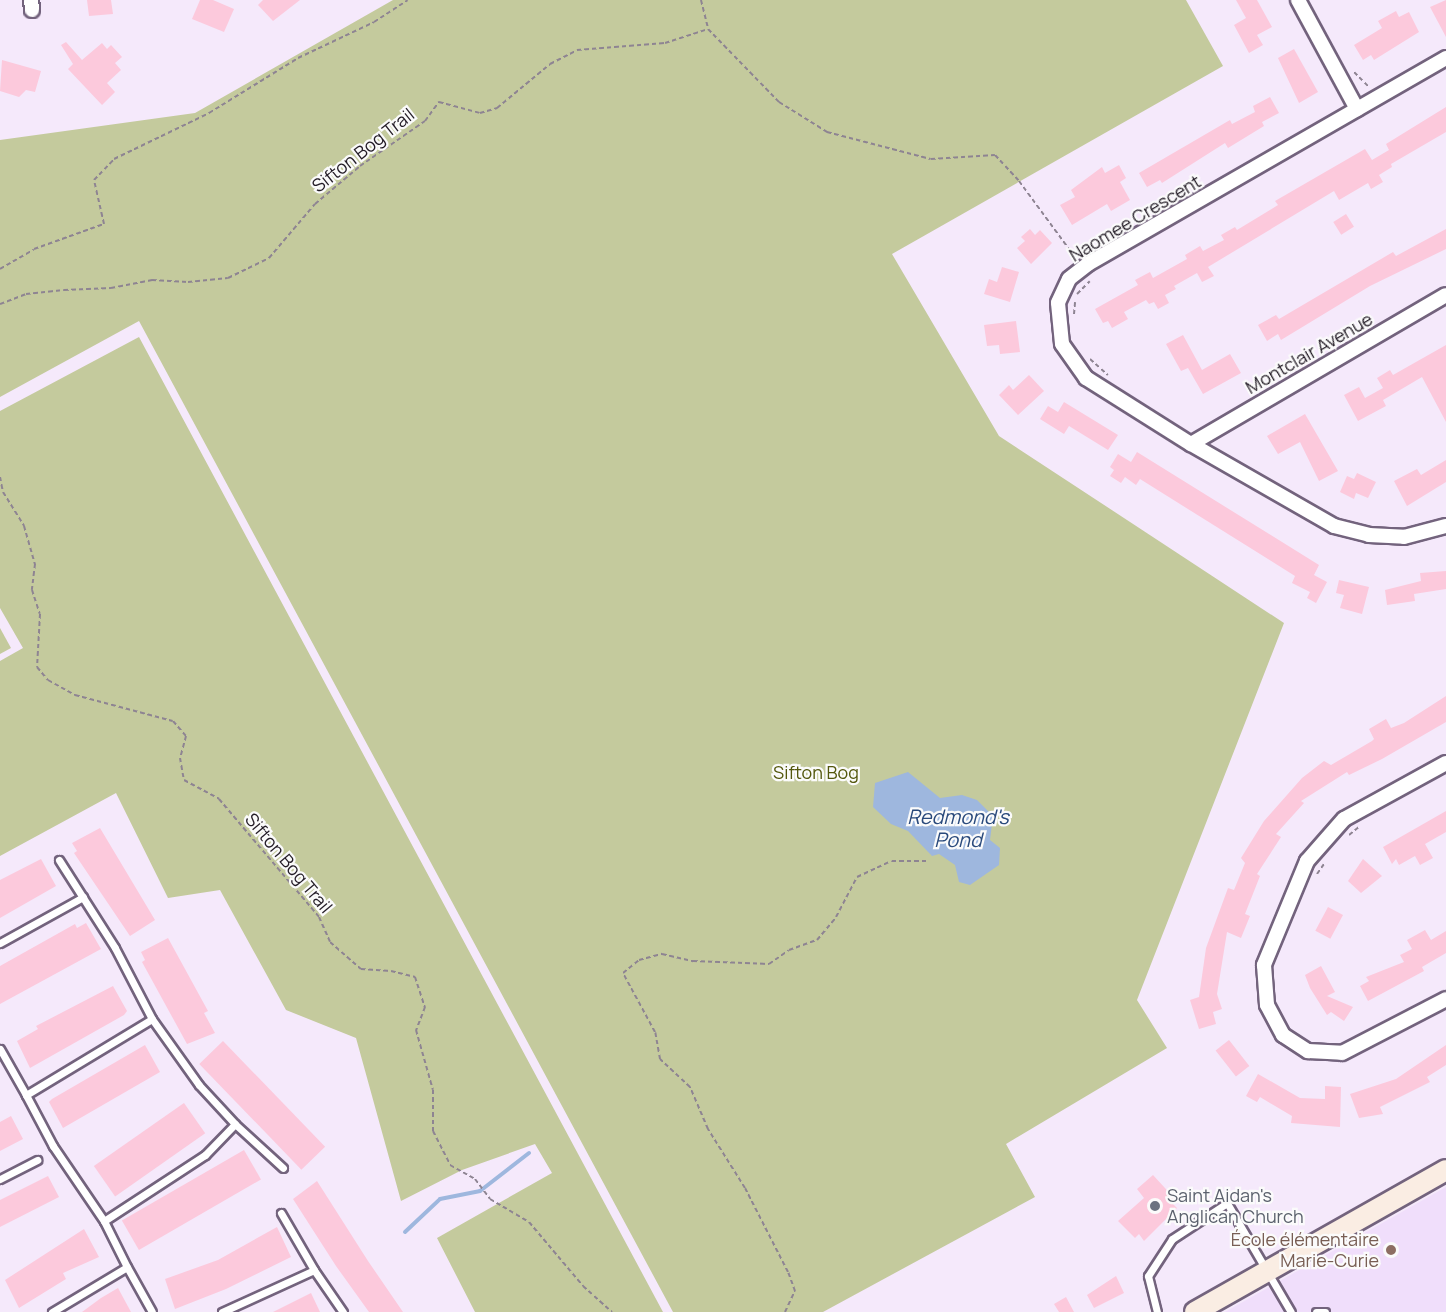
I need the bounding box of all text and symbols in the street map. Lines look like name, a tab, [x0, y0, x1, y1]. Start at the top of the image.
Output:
street label: Sifton Bog Trail	[308, 103, 418, 197]
street label: Naomee Crescent	[1065, 170, 1205, 266]
street label: Montclair Avenue	[1242, 308, 1376, 398]
park label: Sifton Bog	[773, 761, 859, 783]
water label: Redmond's Pond	[907, 804, 1009, 851]
street label: Sifton Bog Trail	[241, 809, 337, 917]
place label: Saint Aidan's Anglican Church	[1167, 1185, 1304, 1228]
marker: Saint Aidan's Anglican Church	[1148, 1199, 1162, 1213]
place label: École élémentaire Marie-Curie	[1231, 1229, 1379, 1272]
marker: École élémentaire Marie-Curie	[1384, 1243, 1398, 1257]

